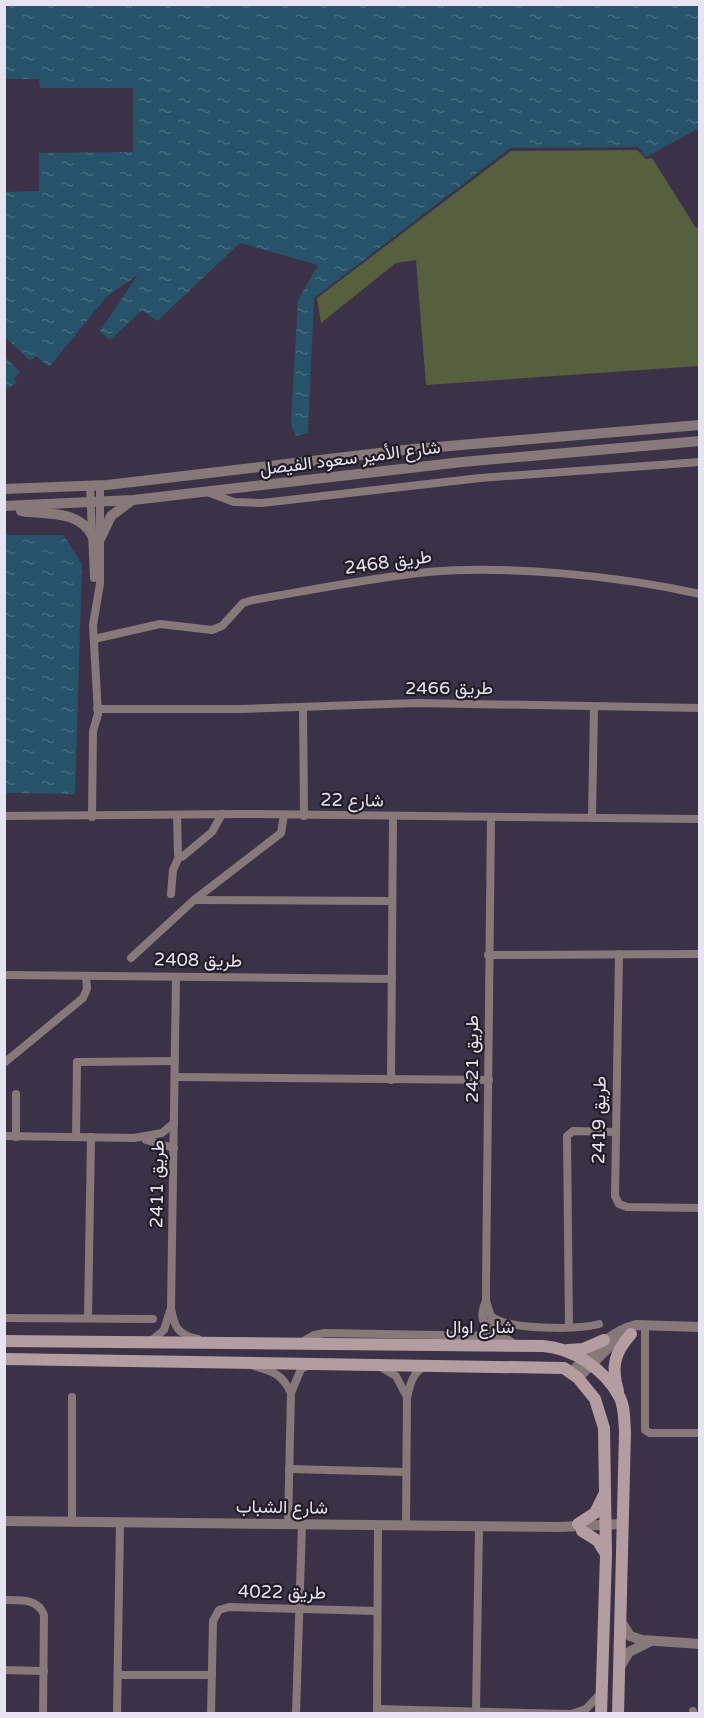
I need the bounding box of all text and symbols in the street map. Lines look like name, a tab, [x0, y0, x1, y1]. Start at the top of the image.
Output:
street label: شارع الأمير سعود الفيصل	[258, 436, 442, 481]
street label: طريق 2468	[343, 545, 433, 579]
street label: طريق 2466	[405, 677, 493, 699]
street label: شارع 22	[320, 788, 384, 813]
street label: طريق 2408	[154, 948, 242, 972]
street label: طريق 2421	[461, 1015, 483, 1103]
street label: طريق 2419	[587, 1076, 611, 1164]
street label: طريق 2411	[145, 1140, 169, 1228]
street label: شارع اوال	[446, 1316, 514, 1339]
street label: شارع الشباب	[236, 1495, 328, 1520]
street label: طريق 4022	[238, 1580, 326, 1604]

